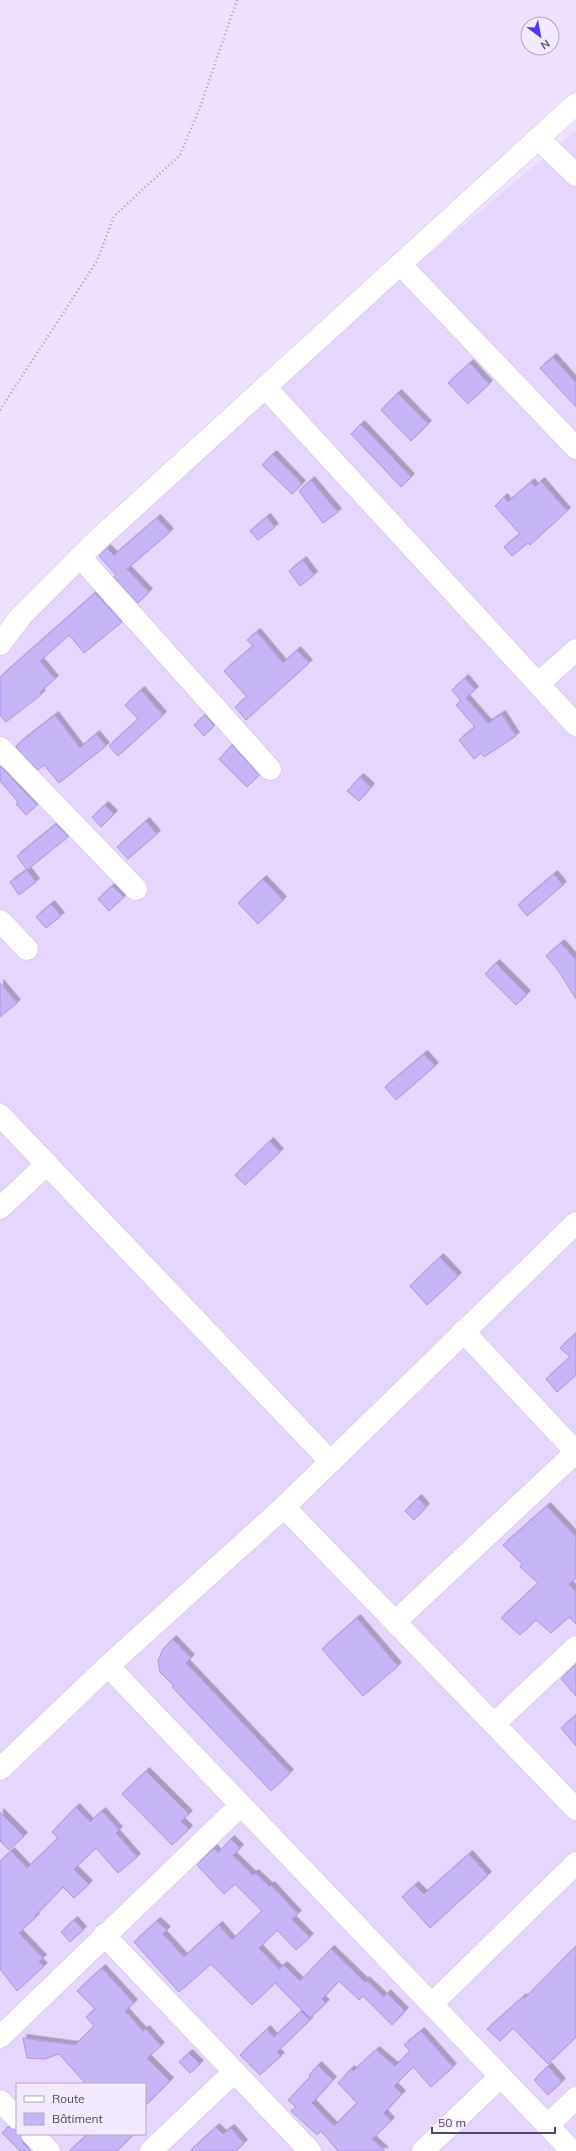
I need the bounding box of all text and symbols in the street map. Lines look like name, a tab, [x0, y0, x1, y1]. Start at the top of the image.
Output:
north arrow	[520, 16, 560, 56]
text: N	[538, 36, 553, 53]
legend	[16, 2083, 146, 2135]
text: Route	[52, 2091, 85, 2106]
scale bar	[432, 2109, 555, 2135]
text: Bâtiment	[52, 2111, 103, 2126]
text: 50 m	[438, 2115, 466, 2130]

